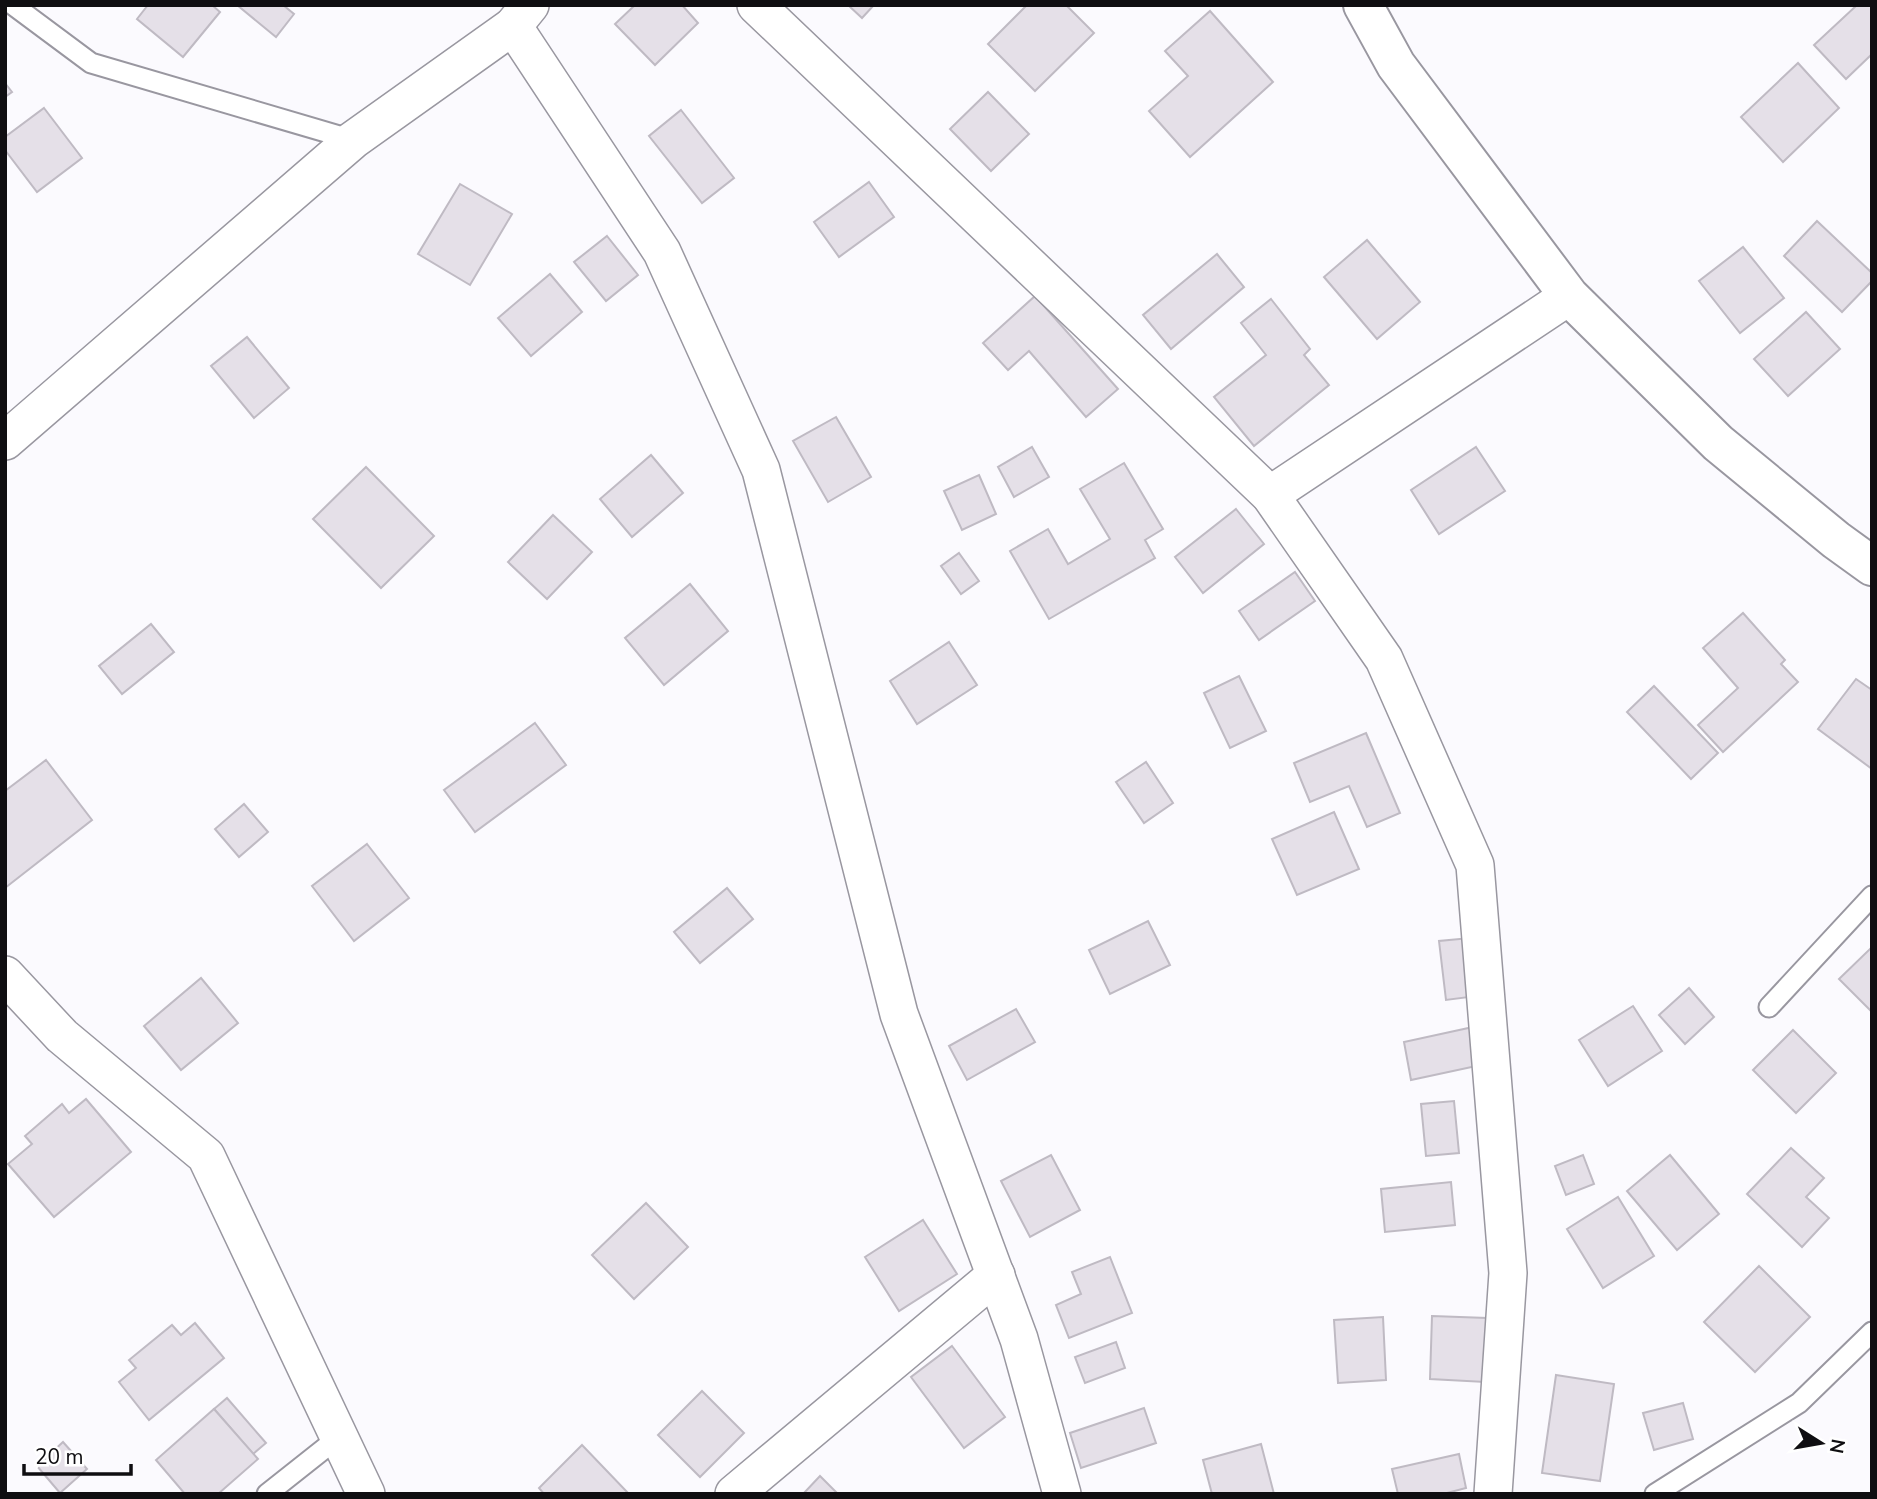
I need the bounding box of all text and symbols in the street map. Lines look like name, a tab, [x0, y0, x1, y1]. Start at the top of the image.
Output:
north arrow	[1786, 1408, 1856, 1478]
scale bar	[24, 1432, 131, 1476]
text: N	[1823, 1437, 1851, 1456]
text: 20 m	[35, 1443, 84, 1471]

